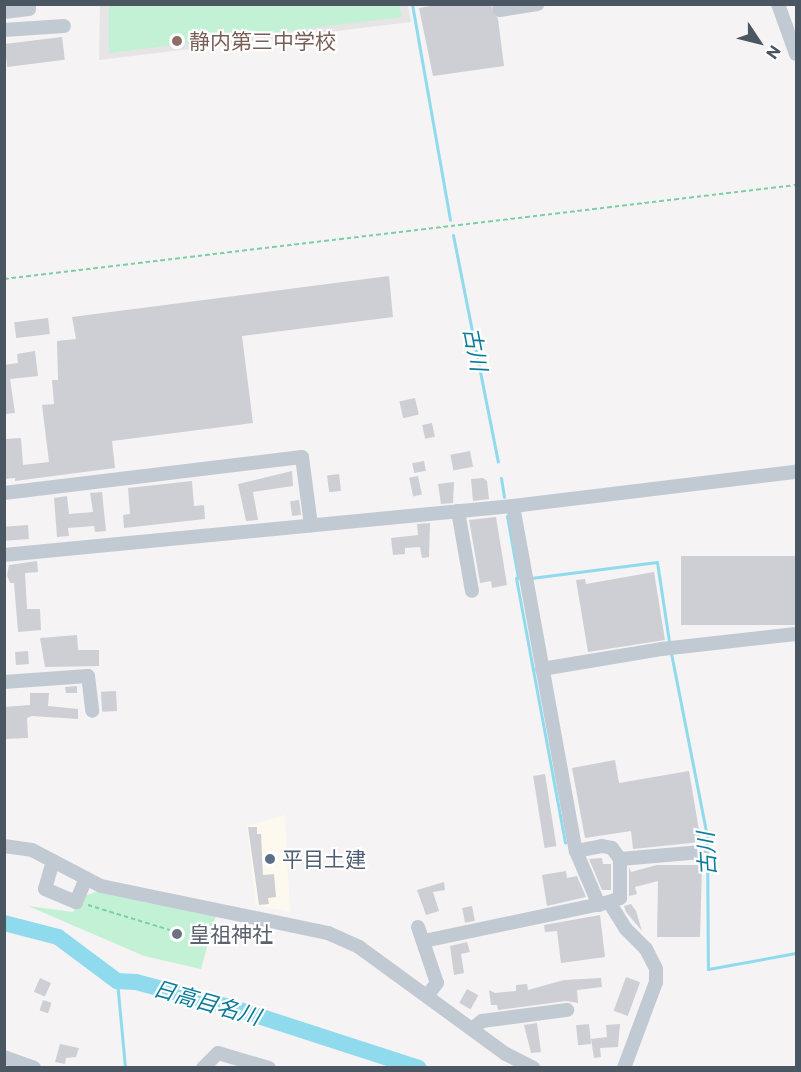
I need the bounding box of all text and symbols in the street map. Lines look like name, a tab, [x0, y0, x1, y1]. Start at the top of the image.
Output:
north arrow	[729, 12, 789, 72]
place label: 静内第三中学校	[189, 28, 336, 54]
marker: 静内第三中学校	[170, 34, 184, 48]
text: N	[763, 42, 785, 63]
water label: 古川	[459, 325, 493, 373]
water label: 古川	[692, 831, 720, 877]
place label: 平目土建	[282, 846, 366, 872]
marker: 平目土建	[263, 852, 277, 866]
place label: 皇祖神社	[189, 921, 273, 947]
marker: 皇祖神社	[170, 927, 184, 941]
water label: 日高目名川	[150, 974, 264, 1030]

